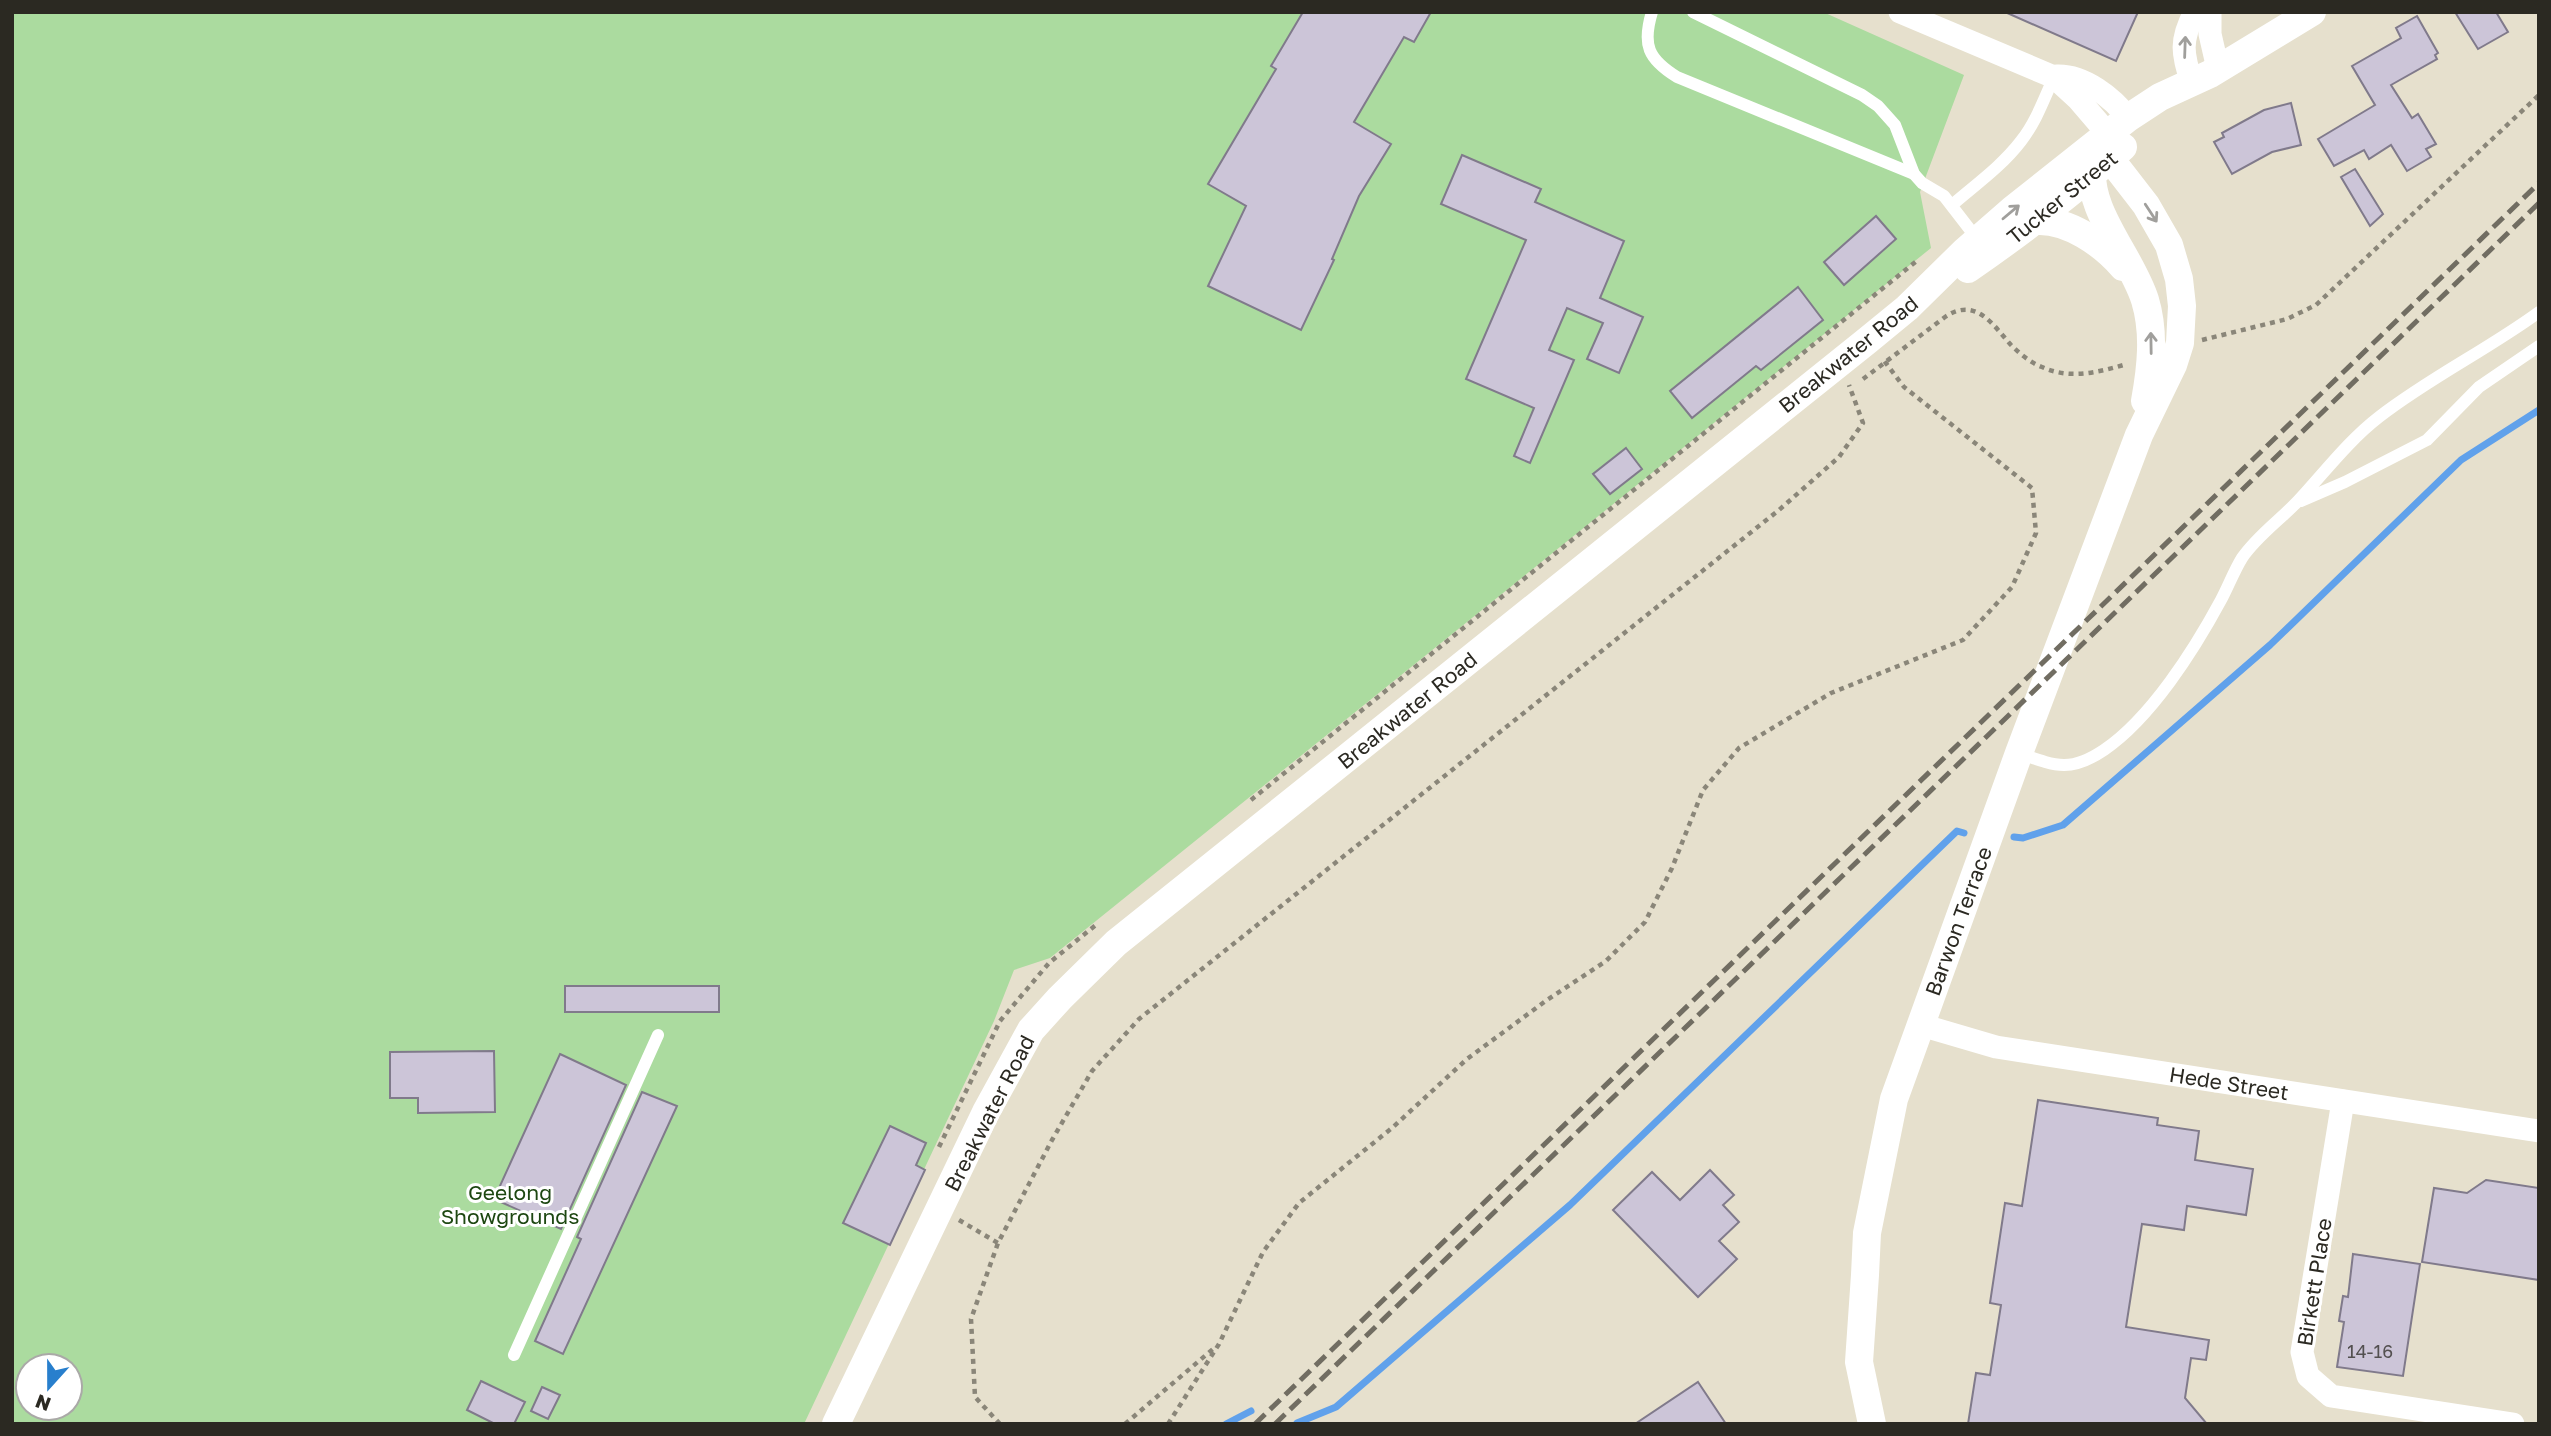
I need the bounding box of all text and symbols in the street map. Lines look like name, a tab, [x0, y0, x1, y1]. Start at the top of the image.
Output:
one-way arrow	[2178, 36, 2192, 59]
street label: Tucker Street	[2002, 145, 2122, 249]
one-way arrow	[2145, 203, 2159, 223]
one-way arrow	[2001, 204, 2019, 219]
street label: Breakwater Road	[1773, 290, 1923, 418]
one-way arrow	[2144, 332, 2157, 355]
street label: Breakwater Road	[1332, 646, 1482, 774]
street label: Barwon Terrace	[1919, 843, 1997, 999]
street label: Breakwater Road	[938, 1031, 1040, 1195]
street label: Hede Street	[2167, 1061, 2291, 1105]
park label: Geelong Showgrounds	[441, 1179, 579, 1229]
street label: Birkett Place	[2291, 1216, 2337, 1348]
house number: 14-16	[2347, 1340, 2393, 1362]
north arrow	[14, 1352, 84, 1422]
text: N	[32, 1390, 54, 1417]

